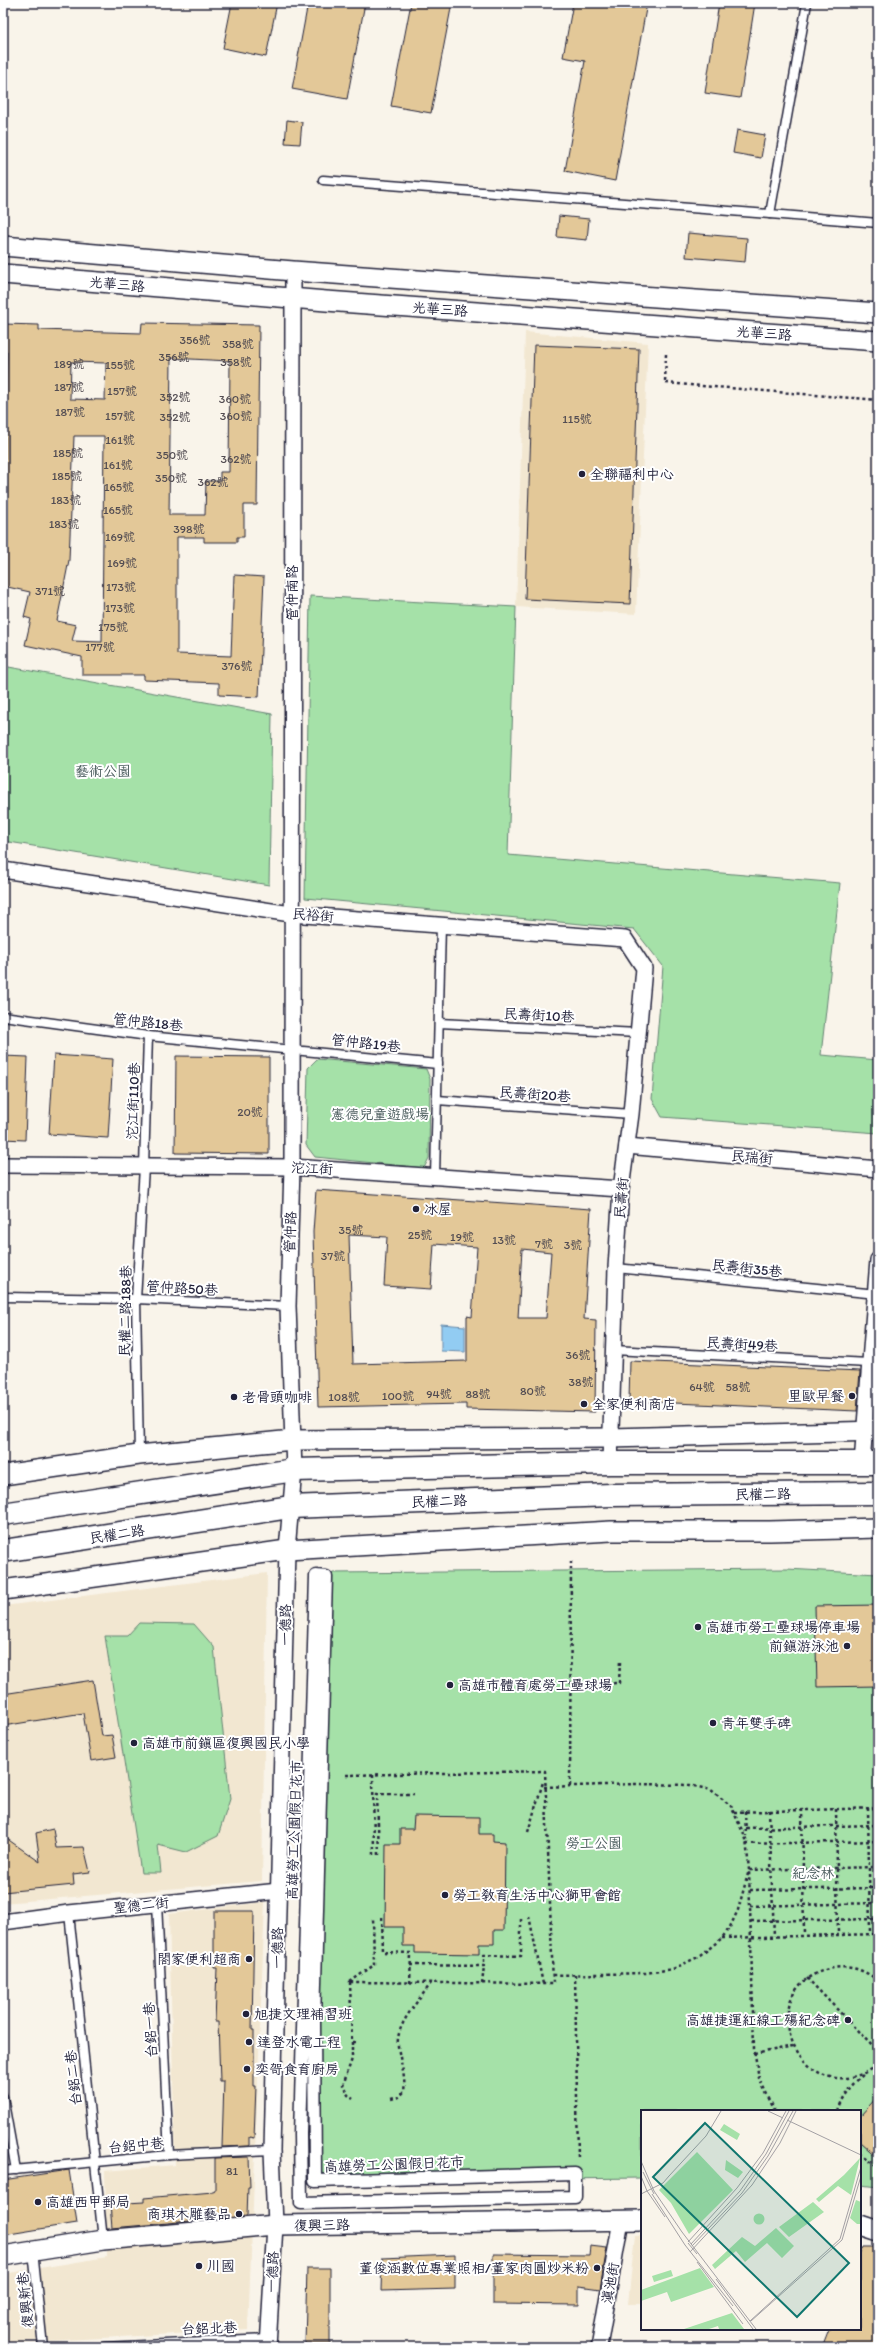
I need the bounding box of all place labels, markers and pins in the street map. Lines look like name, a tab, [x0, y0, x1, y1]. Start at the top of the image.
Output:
place label: 全聯福利中心	[590, 466, 674, 483]
marker: 全聯福利中心	[577, 469, 587, 479]
place label: 冰屋	[424, 1201, 452, 1218]
marker: 冰屋	[411, 1204, 421, 1214]
place label: 里歐早餐	[788, 1388, 844, 1405]
place label: 老骨頭咖啡	[242, 1389, 312, 1406]
marker: 里歐早餐	[847, 1391, 857, 1401]
marker: 老骨頭咖啡	[229, 1392, 239, 1402]
place label: 全家便利商店	[592, 1396, 676, 1413]
marker: 全家便利商店	[579, 1399, 589, 1409]
place label: 高雄市勞工壘球場停車場	[706, 1619, 860, 1636]
marker: 高雄市勞工壘球場停車場	[693, 1622, 703, 1632]
place label: 前鎮游泳池	[769, 1638, 839, 1655]
marker: 前鎮游泳池	[842, 1641, 852, 1651]
place label: 高雄市體育處勞工壘球場	[458, 1677, 612, 1694]
marker: 高雄市體育處勞工壘球場	[445, 1680, 455, 1690]
place label: 青年雙手碑	[721, 1715, 791, 1732]
marker: 青年雙手碑	[708, 1718, 718, 1728]
place label: 高雄市前鎮區復興國民小學	[142, 1735, 310, 1752]
marker: 高雄市前鎮區復興國民小學	[129, 1738, 139, 1748]
place label: 勞工教育生活中心獅甲會館	[453, 1887, 621, 1904]
marker: 勞工教育生活中心獅甲會館	[440, 1890, 450, 1900]
place label: 閤家便利超商	[157, 1951, 241, 1968]
marker: 閤家便利超商	[244, 1954, 254, 1964]
place label: 旭捷文理補習班	[254, 2006, 352, 2023]
marker: 旭捷文理補習班	[241, 2009, 251, 2019]
place label: 高雄捷運紅線工殤紀念碑	[686, 2012, 840, 2029]
marker: 高雄捷運紅線工殤紀念碑	[843, 2015, 853, 2025]
place label: 達登水電工程	[257, 2034, 341, 2051]
marker: 達登水電工程	[244, 2037, 254, 2047]
place label: 奕哿食育廚房	[255, 2061, 339, 2078]
marker: 奕哿食育廚房	[242, 2064, 252, 2074]
place label: 高雄西甲郵局	[46, 2194, 130, 2211]
marker: 高雄西甲郵局	[33, 2197, 43, 2207]
place label: 商琪木雕藝品	[147, 2206, 231, 2223]
marker: 商琪木雕藝品	[234, 2209, 244, 2219]
place label: 川國	[207, 2258, 235, 2275]
place label: 董俊涵數位專業照相/董家肉圓炒米粉	[359, 2260, 589, 2277]
marker: 川國	[194, 2261, 204, 2271]
marker: 董俊涵數位專業照相/董家肉圓炒米粉	[592, 2263, 602, 2273]

